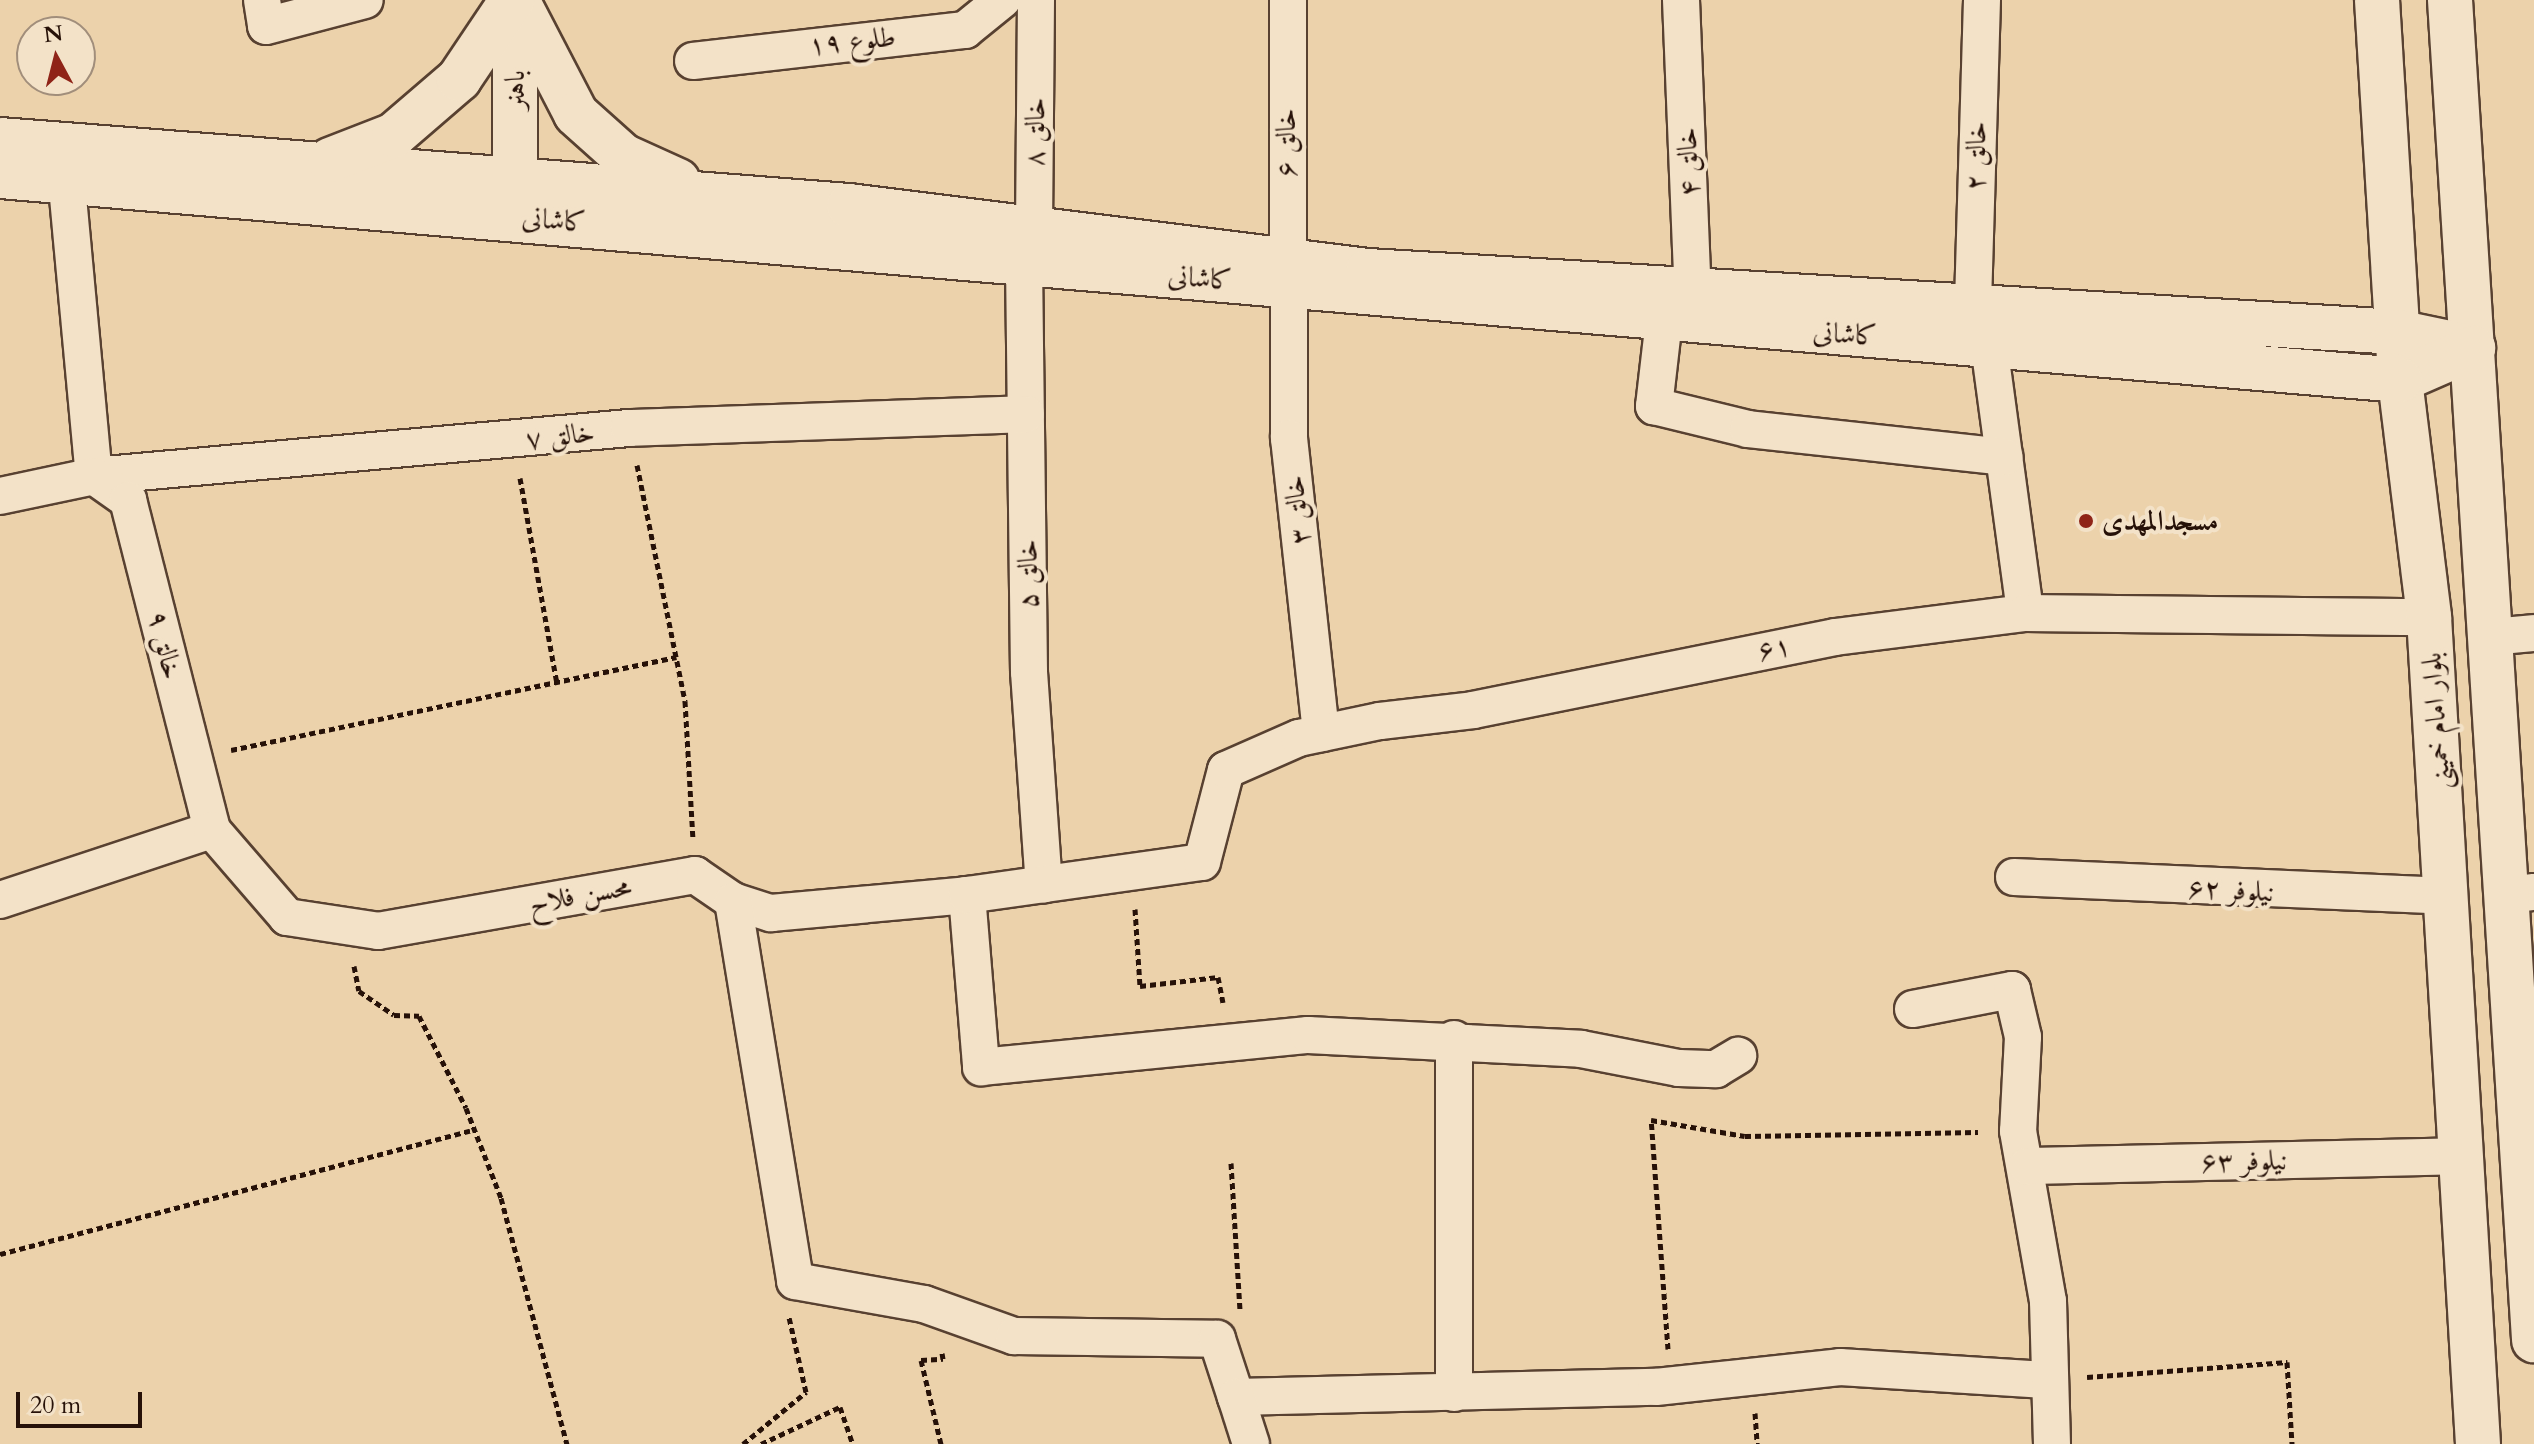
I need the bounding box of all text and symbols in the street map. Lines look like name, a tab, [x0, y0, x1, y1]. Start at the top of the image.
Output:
north arrow	[16, 16, 96, 96]
text: N	[42, 18, 65, 50]
street label: طلوع ۱۹	[807, 20, 897, 62]
street label: باهنر	[498, 70, 532, 110]
street label: خالق ۸	[1018, 97, 1052, 167]
street label: خالق ۶	[1269, 108, 1303, 178]
street label: خالق ۲	[1959, 121, 1993, 191]
street label: خالق ۴	[1670, 127, 1706, 197]
street label: کاشانی	[520, 200, 588, 240]
street label: کاشانی	[1166, 258, 1234, 298]
street label: کاشانی	[1812, 315, 1878, 353]
street label: خالق ۷	[524, 415, 596, 457]
street label: خالق ۳	[1277, 474, 1317, 546]
place label: مسجدالمهدی	[2102, 504, 2218, 538]
marker: مسجدالمهدی	[2077, 512, 2095, 530]
street label: خالق ۵	[1011, 539, 1045, 609]
street label: خالق ۹	[140, 607, 190, 683]
street label: ۶۱	[1755, 629, 1793, 667]
street label: بلوار امام خمینی	[2414, 651, 2458, 791]
street label: محسن فلاح	[526, 869, 634, 921]
street label: نیلوفر ۶۲	[2187, 871, 2275, 909]
street label: نیلوفر ۶۳	[2200, 1143, 2288, 1179]
scale bar	[20, 1376, 146, 1426]
text: 20 m	[30, 1389, 81, 1422]

